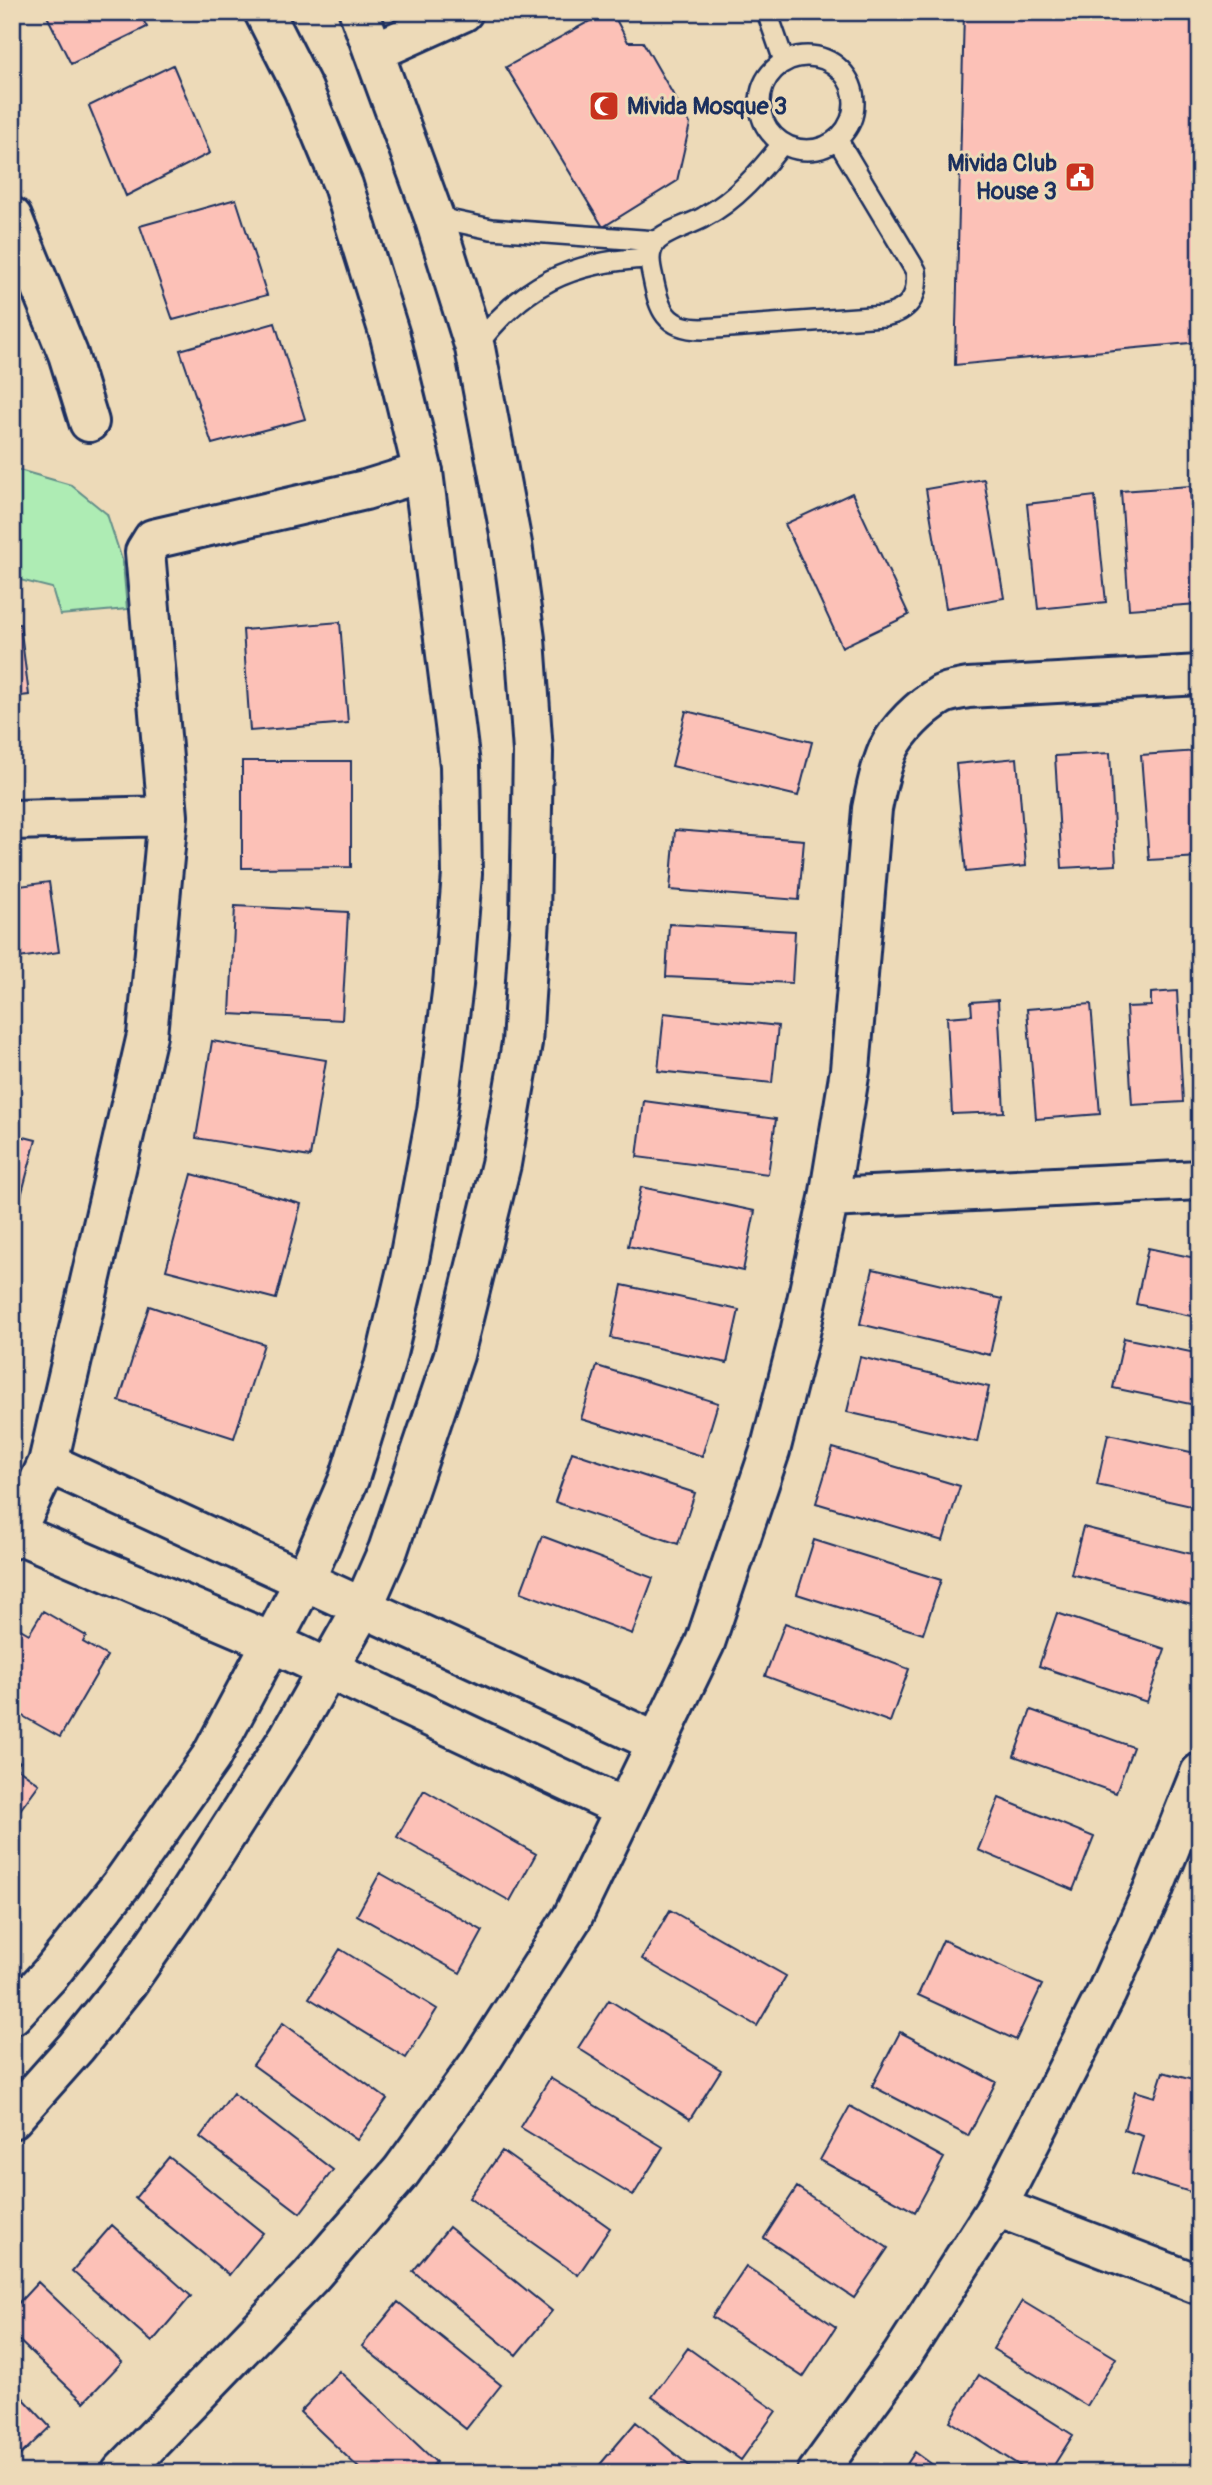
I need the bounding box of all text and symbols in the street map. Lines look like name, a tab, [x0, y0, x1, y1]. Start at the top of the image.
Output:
mosque icon: Mivida Mosque 3	[587, 89, 621, 123]
place label: Mivida Mosque 3	[627, 92, 787, 121]
place label: Mivida Club House 3	[947, 149, 1057, 206]
public building icon: Mivida Club House 3	[1063, 160, 1097, 194]

